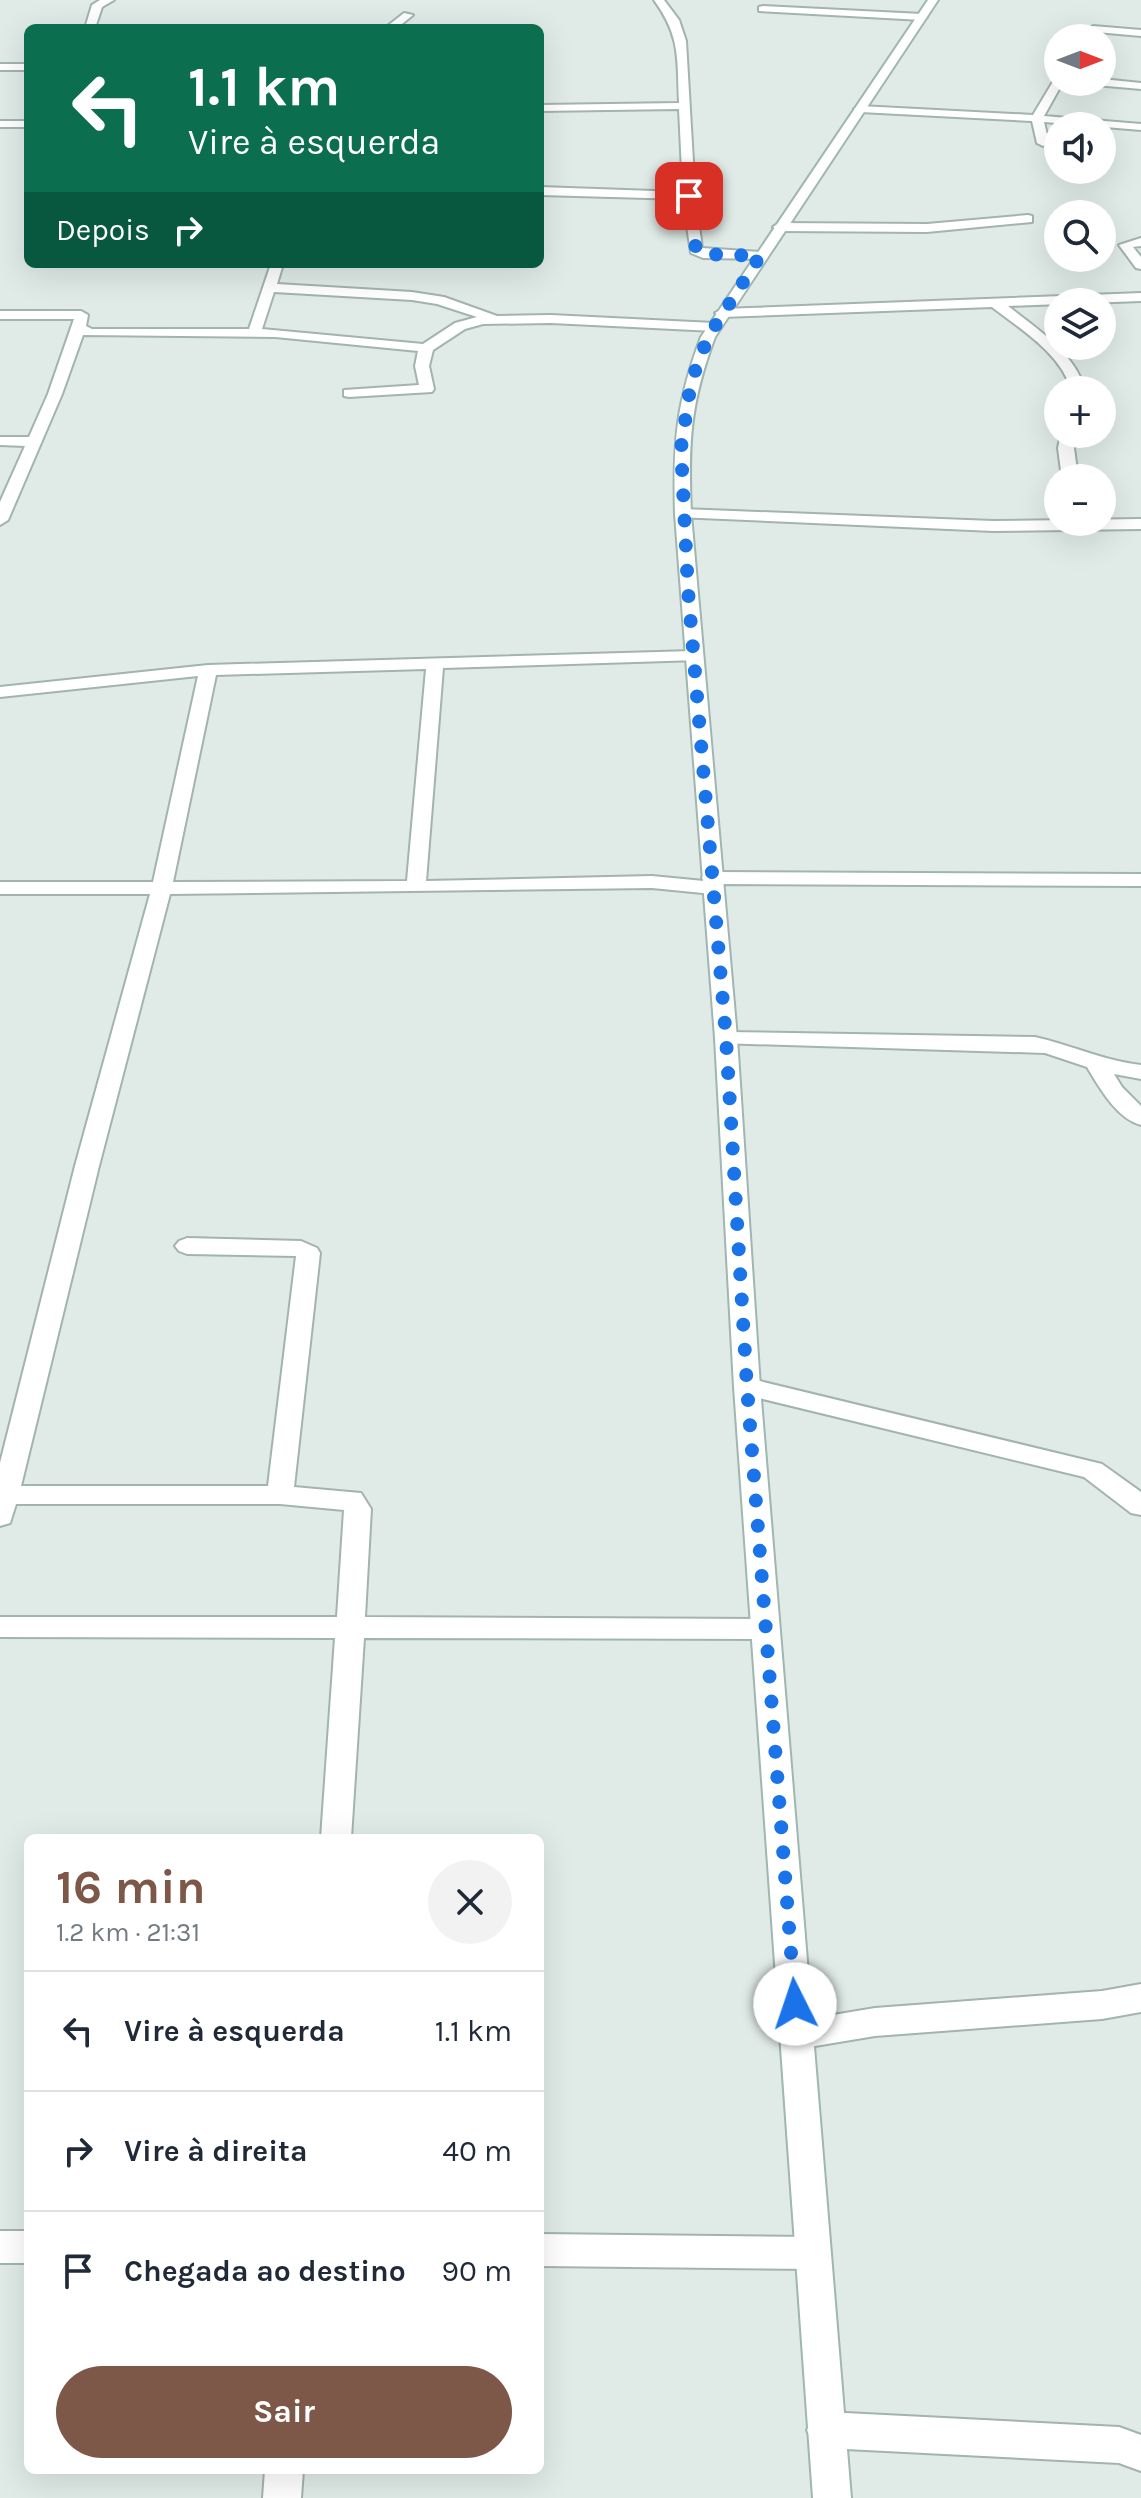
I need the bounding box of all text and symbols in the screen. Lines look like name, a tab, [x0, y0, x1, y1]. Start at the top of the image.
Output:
north arrow	[1044, 24, 1116, 96]
map controls	[1044, 24, 1116, 536]
text: 1.1 km	[188, 54, 340, 119]
icon: left	[56, 56, 160, 160]
button: sound	[1044, 112, 1116, 184]
text: Vire à esquerda	[188, 121, 440, 163]
pin	[655, 162, 723, 230]
icon: arrive	[667, 174, 711, 218]
button: search	[1044, 200, 1116, 272]
icon: right	[166, 208, 210, 252]
text: Depois	[56, 212, 150, 248]
button: layers	[1044, 288, 1116, 360]
button: +	[1044, 376, 1116, 448]
button: −	[1044, 464, 1116, 536]
text: 16 min	[56, 1859, 206, 1915]
button: close	[428, 1860, 512, 1944]
text: 1.2 km · 21:31	[56, 1917, 200, 1948]
position arrow	[753, 1962, 837, 2046]
icon: left	[56, 2009, 100, 2053]
text: Vire à esquerda	[124, 2013, 345, 2049]
text: 1.1 km	[435, 2013, 512, 2049]
icon: right	[56, 2129, 100, 2173]
text: Vire à direita	[124, 2133, 307, 2169]
text: 40 m	[442, 2133, 512, 2169]
icon: arrive	[56, 2249, 100, 2293]
text: Chegada ao destino	[124, 2253, 406, 2289]
text: 90 m	[442, 2253, 512, 2289]
button: Sair	[56, 2366, 512, 2458]

